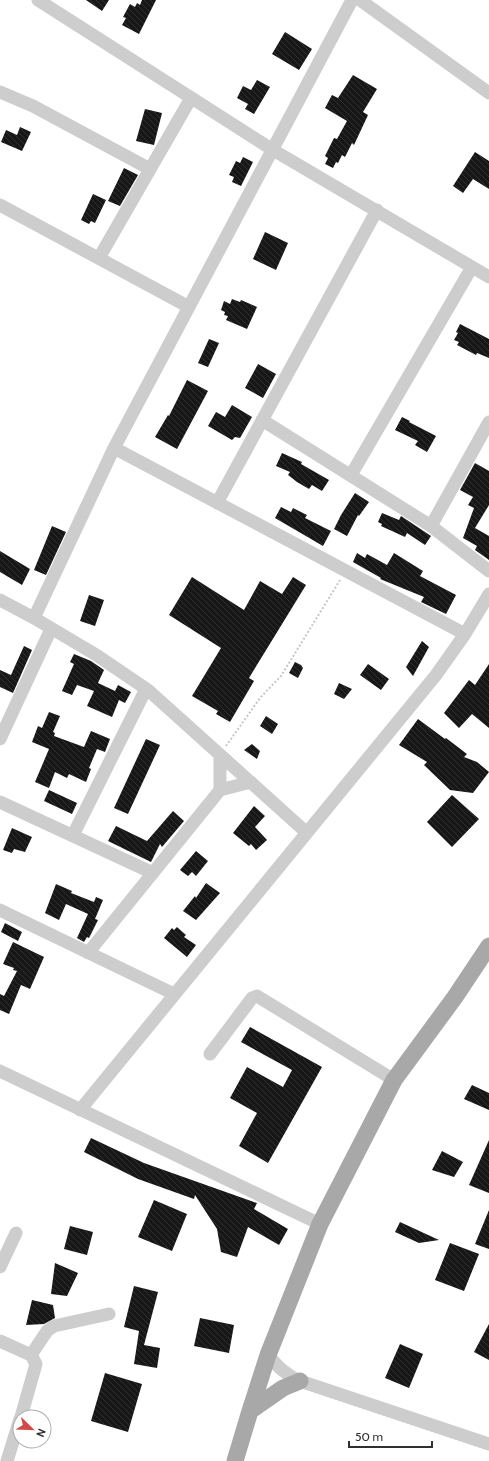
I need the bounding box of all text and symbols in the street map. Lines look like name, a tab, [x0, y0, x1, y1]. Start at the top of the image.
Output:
north arrow	[12, 1409, 52, 1449]
scale bar	[349, 1423, 432, 1449]
text: N	[33, 1427, 49, 1439]
text: 50 m	[355, 1429, 383, 1444]

